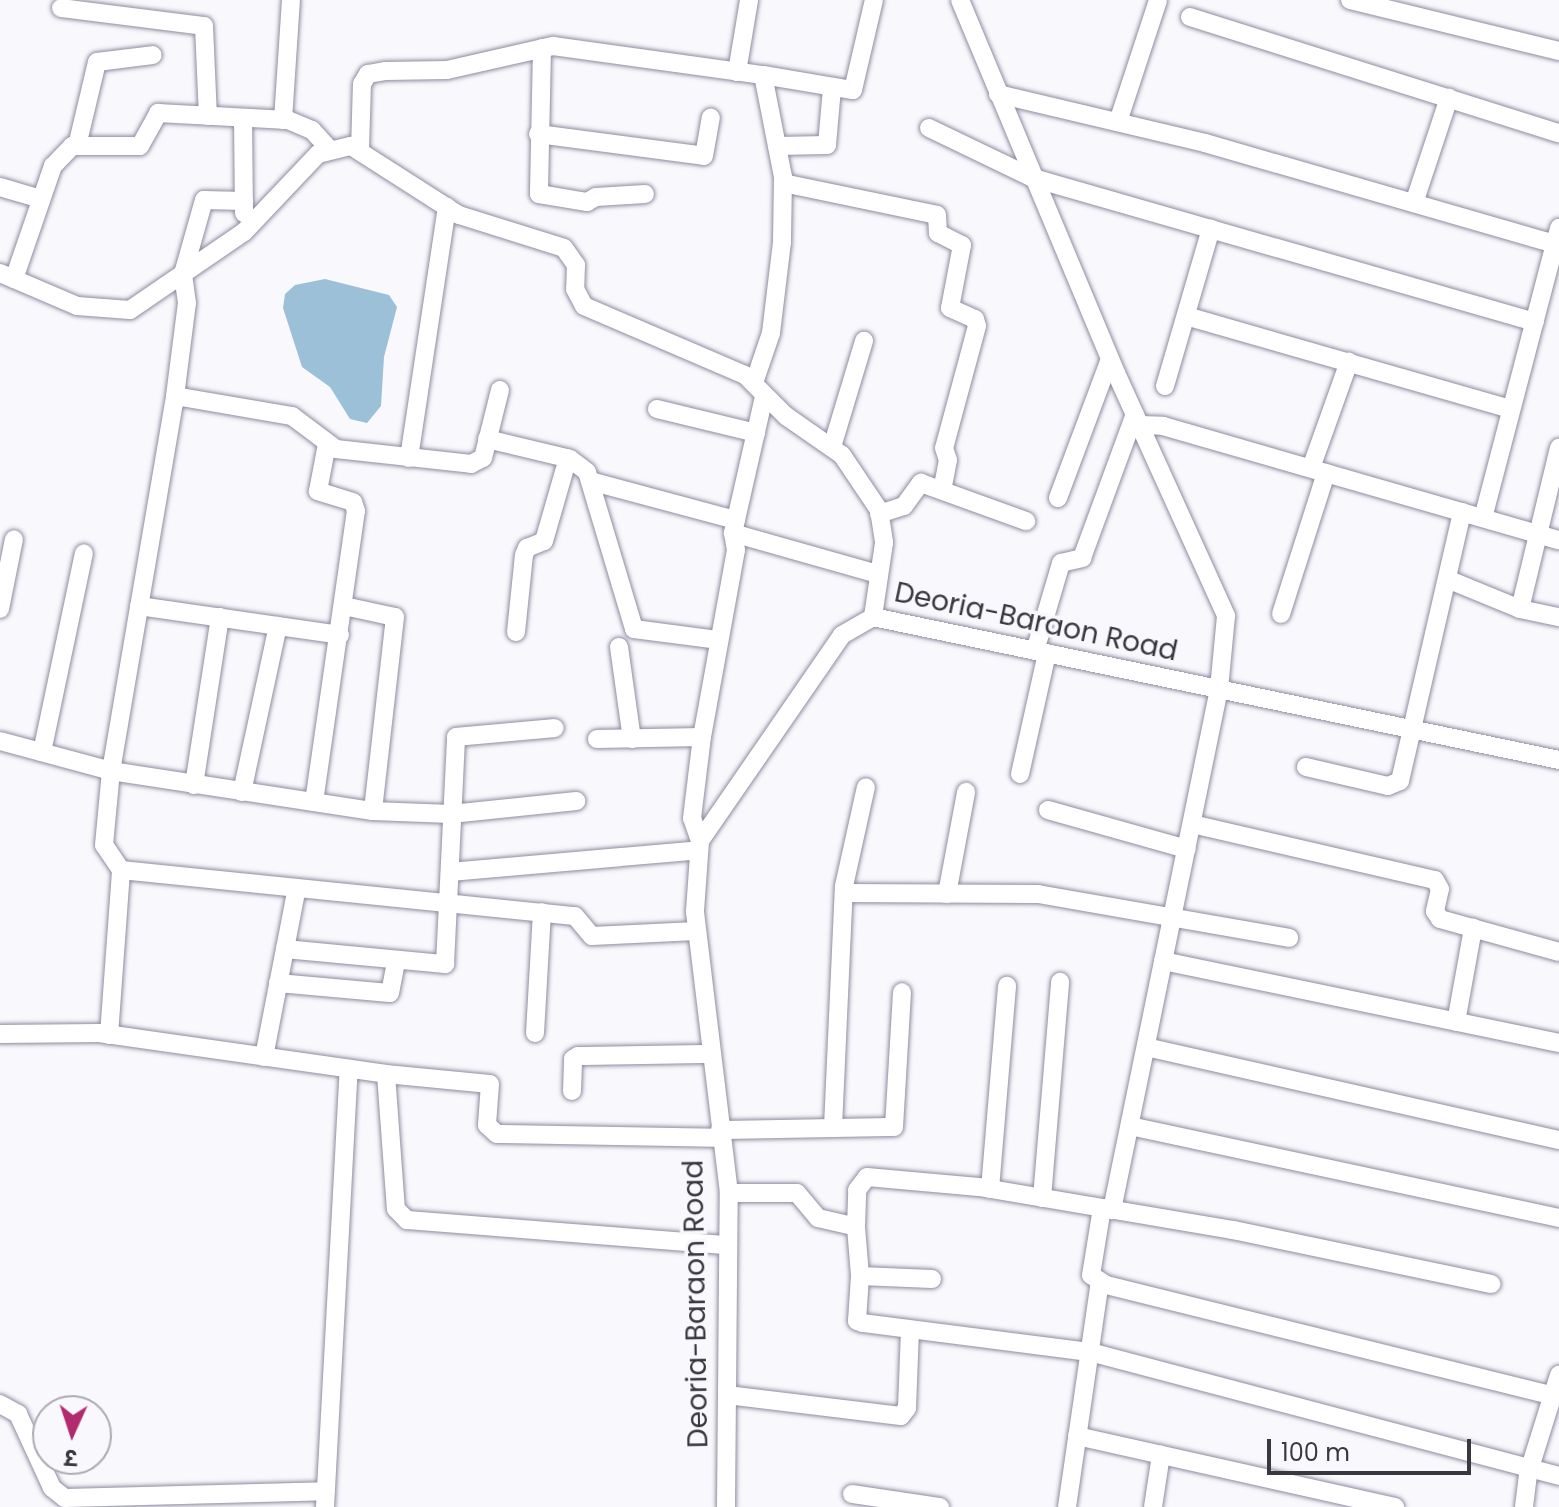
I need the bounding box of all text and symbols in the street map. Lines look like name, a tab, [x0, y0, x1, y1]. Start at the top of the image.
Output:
street label: Deoria-Baraon Road	[891, 576, 1181, 668]
street label: Deoria-Baraon Road	[677, 1160, 715, 1448]
north arrow	[32, 1395, 112, 1475]
scale bar	[1271, 1423, 1475, 1473]
text: 100 m	[1281, 1436, 1350, 1469]
text: उ	[64, 1442, 78, 1473]

